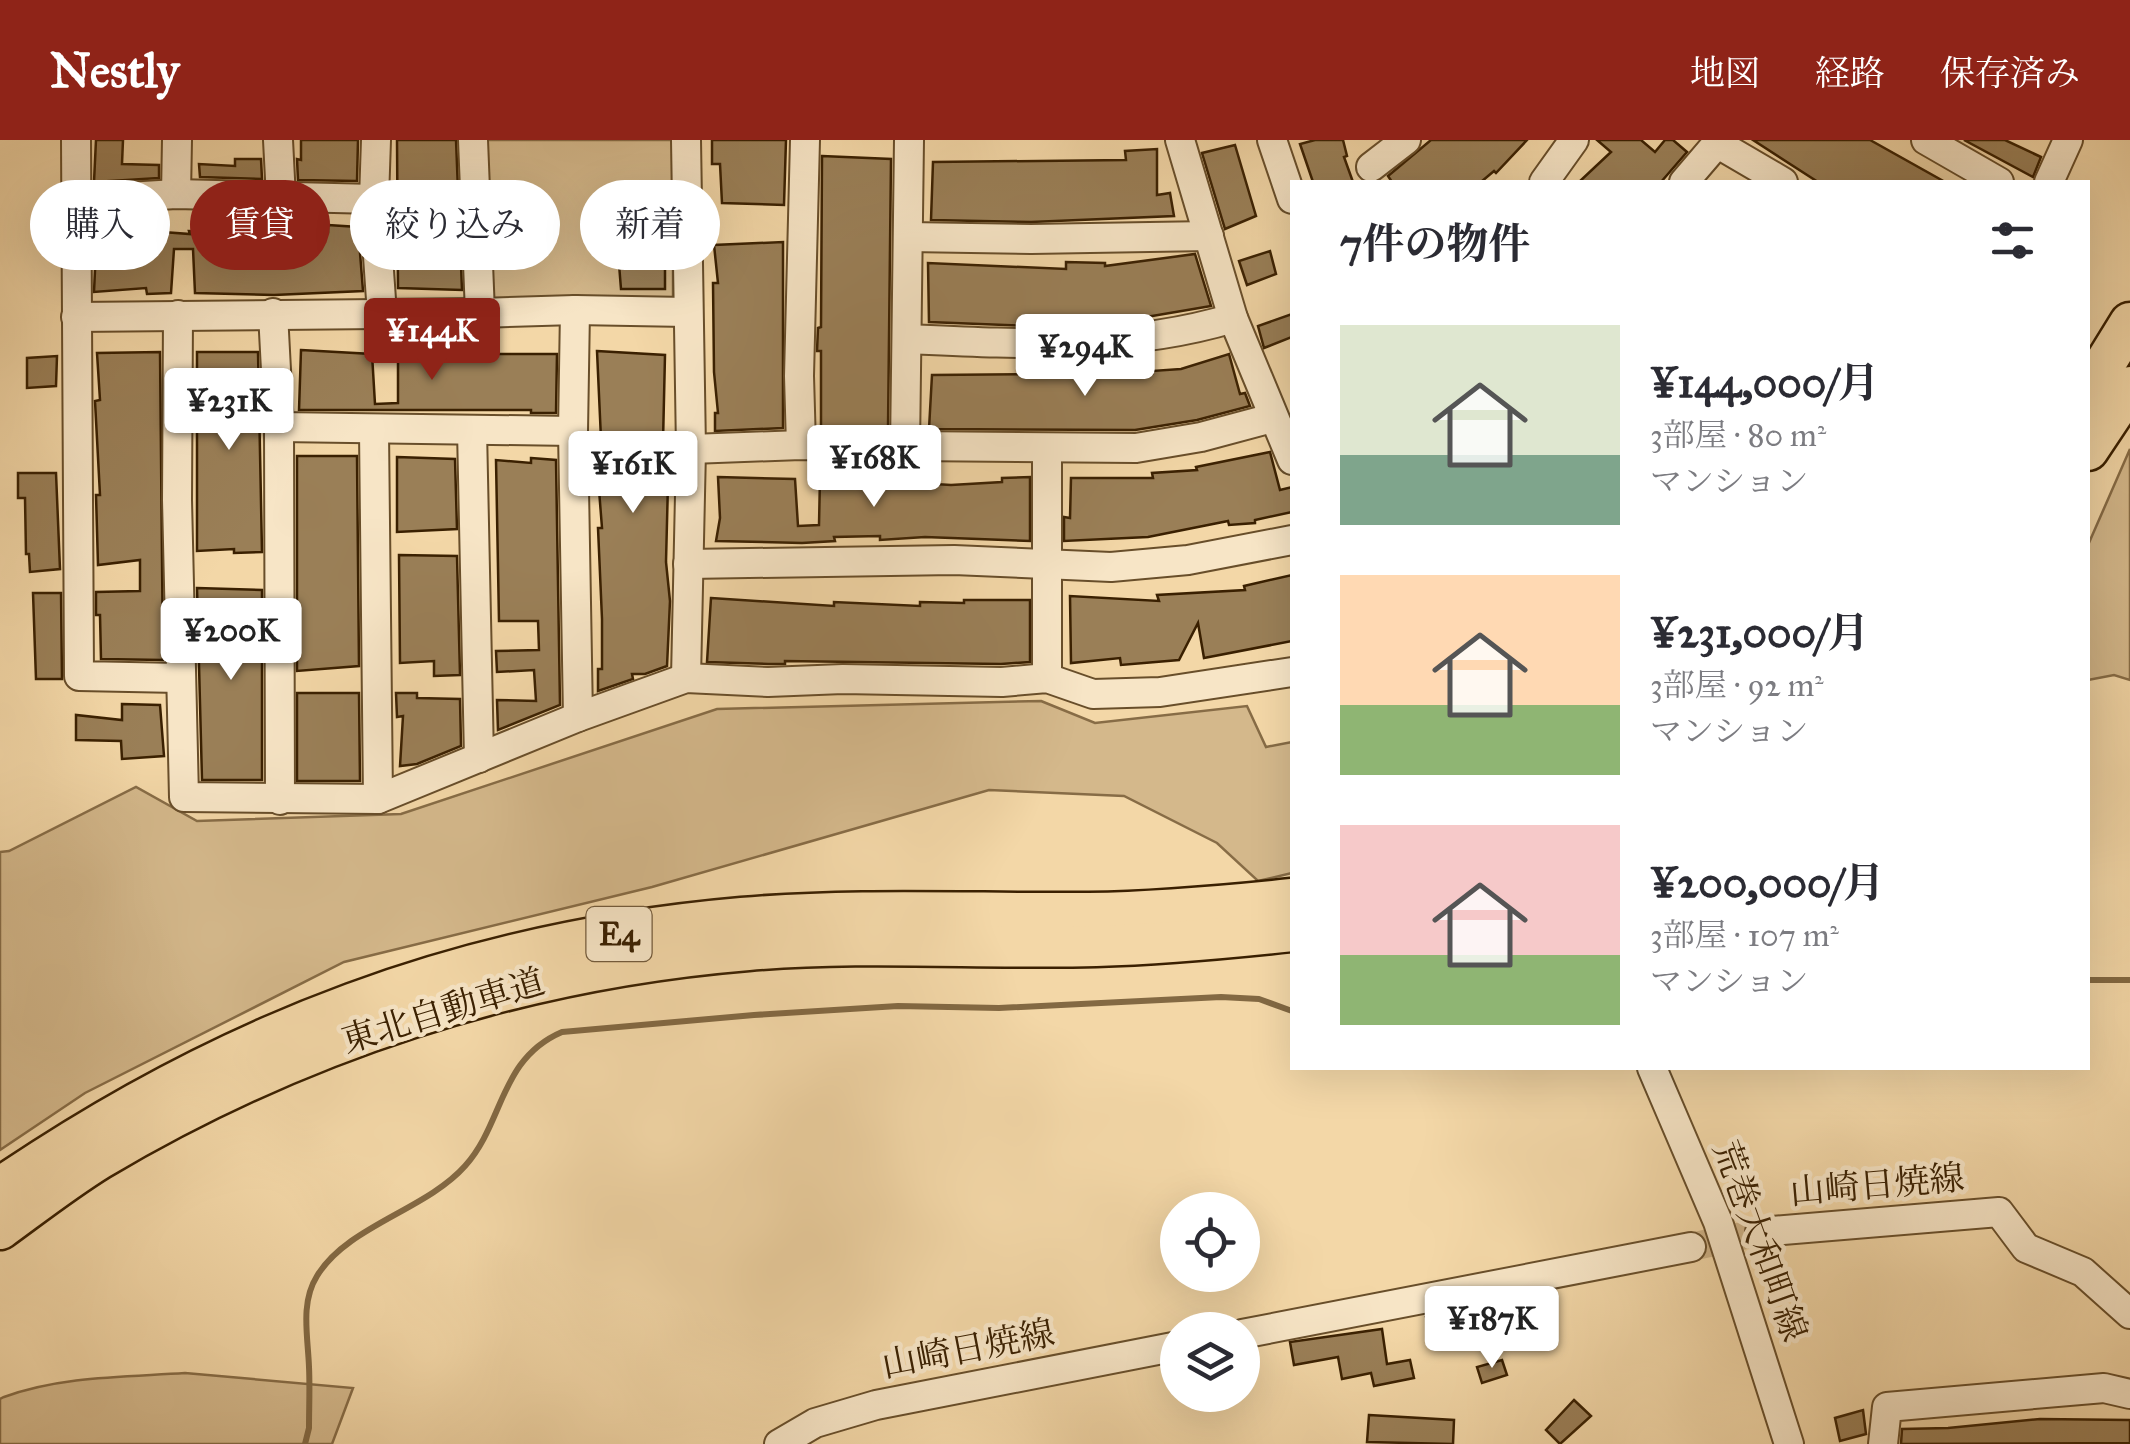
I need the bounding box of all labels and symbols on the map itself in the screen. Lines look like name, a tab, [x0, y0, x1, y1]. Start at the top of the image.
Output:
pin: ¥144K	[362, 298, 502, 383]
pin: ¥294K	[1015, 314, 1155, 399]
pin: ¥231K	[159, 368, 299, 453]
pin: ¥168K	[804, 425, 944, 510]
pin: ¥161K	[563, 431, 703, 516]
pin: ¥200K	[161, 598, 301, 683]
road number: E4	[586, 907, 652, 961]
street label: 東北自動車道	[336, 960, 550, 1062]
street label: 荒巻大和町線	[1704, 1135, 1816, 1347]
street label: 山崎日焼線	[1788, 1156, 1966, 1214]
pin: ¥187K	[1422, 1286, 1562, 1371]
street label: 山崎日焼線	[878, 1311, 1058, 1387]

